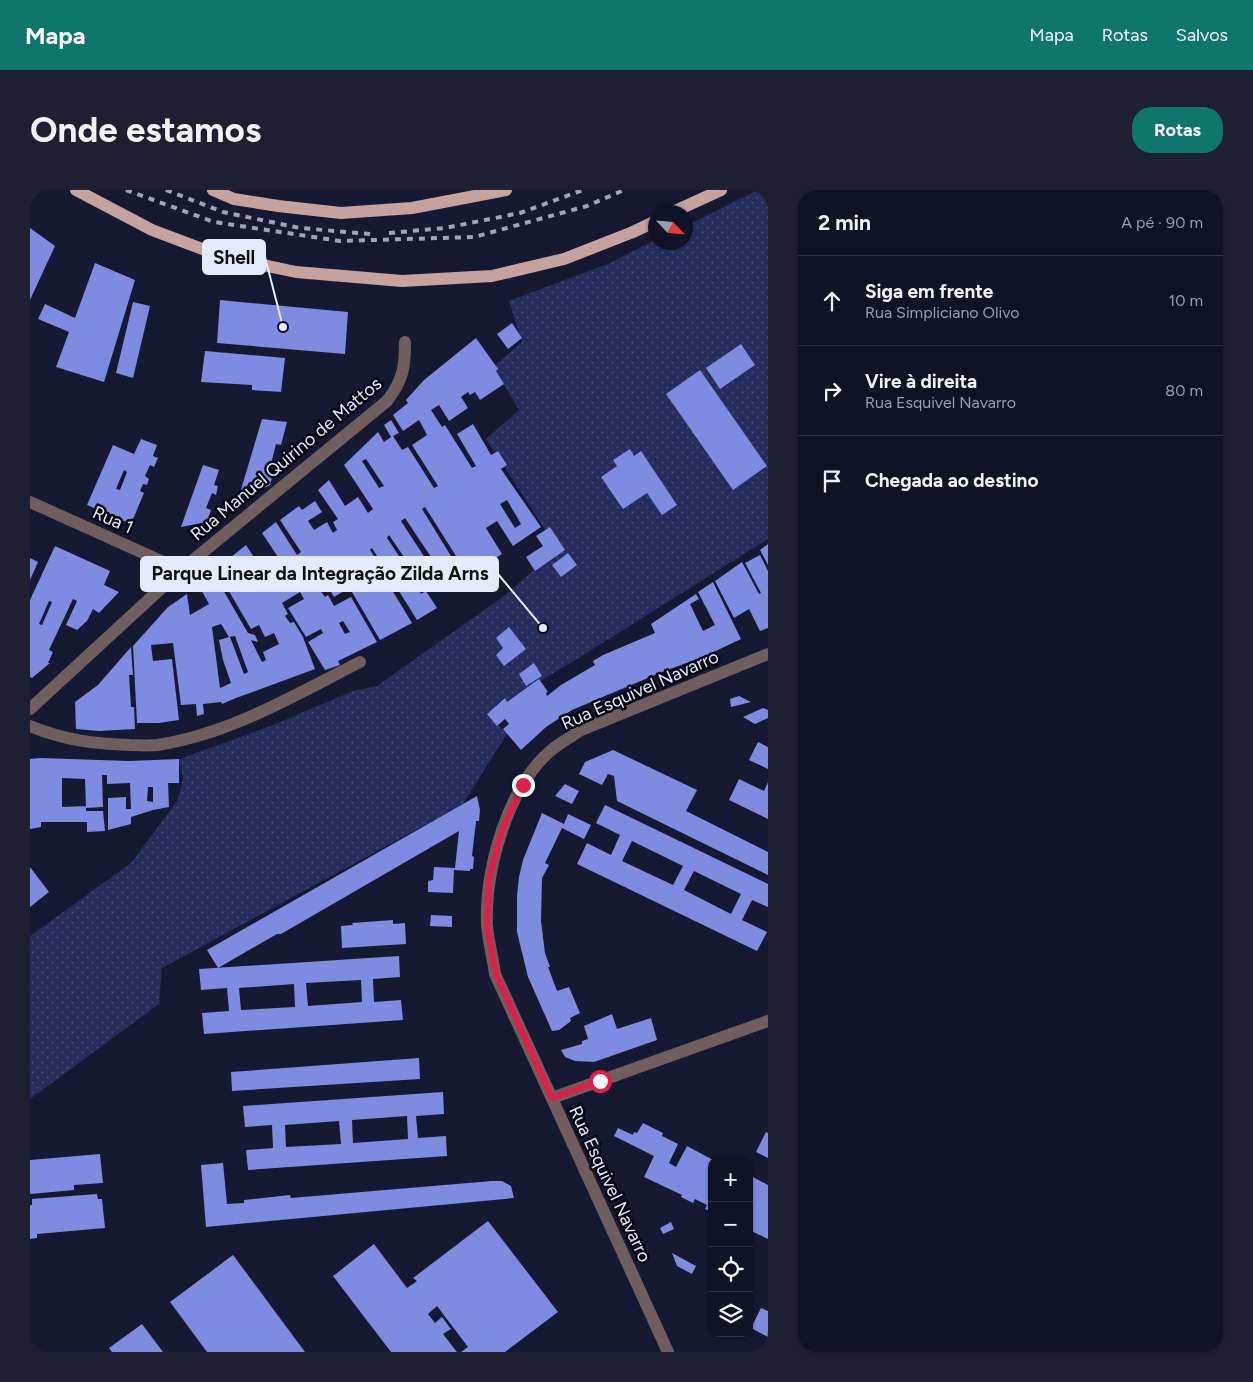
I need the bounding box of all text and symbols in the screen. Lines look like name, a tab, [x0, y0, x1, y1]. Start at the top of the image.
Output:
text: Mapa	[25, 21, 86, 50]
text: Mapa	[1030, 24, 1074, 46]
text: Rotas	[1102, 24, 1148, 46]
text: Salvos	[1176, 24, 1228, 46]
button: Rotas	[1132, 107, 1223, 153]
text: Onde estamos	[30, 109, 261, 151]
north arrow	[648, 205, 693, 250]
text: 2 min	[818, 210, 871, 235]
text: A pé · 90 m	[1121, 213, 1203, 232]
callout: Shell	[203, 240, 265, 274]
text: Shell	[213, 246, 255, 269]
text: Siga em frente	[865, 280, 993, 303]
icon: ahead	[818, 287, 846, 315]
text: 10 m	[1169, 291, 1203, 310]
text: Rua Simpliciano Olivo	[865, 303, 1020, 322]
text: Vire à direita	[865, 370, 977, 393]
street label: Rua Manuel Quirino de Mattos	[186, 373, 386, 545]
icon: right	[818, 377, 846, 405]
text: 80 m	[1165, 381, 1203, 400]
text: Rua Esquivel Navarro	[865, 393, 1016, 412]
icon: arrive	[818, 467, 846, 495]
text: Chegada ao destino	[865, 469, 1038, 492]
street label: Rua 1	[89, 501, 137, 539]
callout: Parque Linear da Integração Zilda Arns	[141, 557, 498, 591]
text: Parque Linear da Integração Zilda Arns	[151, 562, 489, 585]
street label: Rua Esquivel Navarro	[558, 645, 722, 735]
route end	[512, 774, 535, 797]
route start	[589, 1070, 612, 1093]
street label: Rua Esquivel Navarro	[564, 1102, 656, 1266]
map controls	[708, 1157, 753, 1337]
button: +	[708, 1157, 753, 1202]
button: −	[708, 1202, 753, 1247]
button: locate	[708, 1247, 753, 1292]
button: layers	[708, 1292, 753, 1337]

